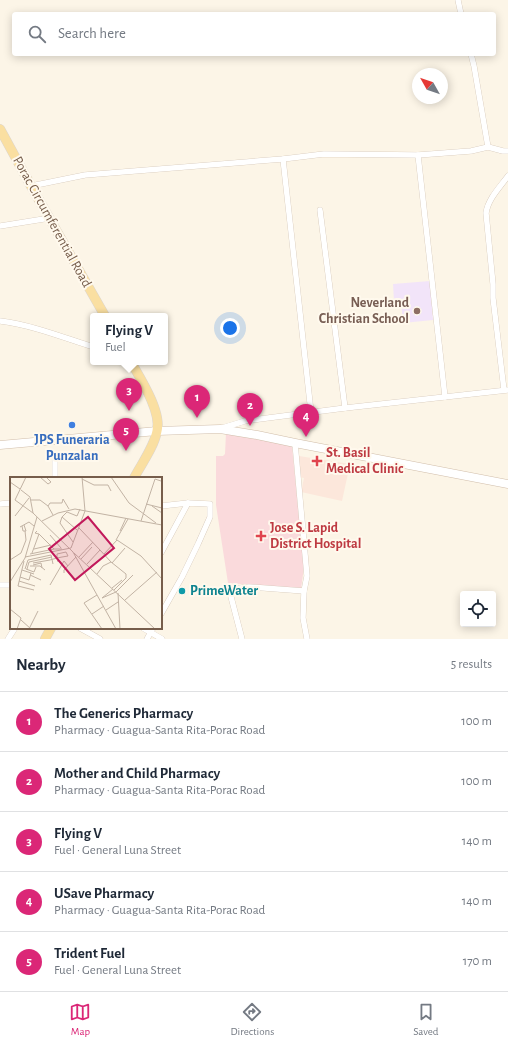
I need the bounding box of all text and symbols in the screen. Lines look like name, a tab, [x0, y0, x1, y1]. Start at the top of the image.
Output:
search box	[12, 12, 496, 56]
icon: search	[26, 23, 48, 45]
text: Search here	[58, 26, 126, 41]
north arrow	[412, 68, 448, 104]
street label: Porac Circumferential Road	[10, 154, 94, 290]
place label: Neverland Christian School	[319, 296, 410, 326]
marker: Neverland Christian School	[412, 306, 422, 316]
popup	[90, 313, 168, 365]
your location	[220, 318, 240, 338]
text: Flying V	[105, 323, 153, 338]
text: Fuel	[105, 341, 126, 354]
pin: 3	[116, 378, 142, 411]
pin: 1	[184, 385, 210, 418]
pin: 2	[237, 393, 263, 426]
pin: 4	[293, 404, 319, 437]
pin: 5	[113, 418, 139, 451]
marker: JPS Funeraria Punzalan	[67, 420, 77, 430]
place label: JPS Funeraria Punzalan	[34, 433, 110, 463]
place label: St. Basil Medical Clinic	[326, 446, 404, 476]
marker: St. Basil Medical Clinic	[311, 455, 323, 467]
inset map	[10, 477, 162, 629]
place label: Jose S. Lapid District Hospital	[270, 521, 362, 551]
marker: Jose S. Lapid District Hospital	[255, 530, 267, 542]
place label: PrimeWater	[190, 584, 258, 598]
marker: PrimeWater	[177, 586, 187, 596]
map controls	[460, 591, 496, 627]
button: locate	[460, 591, 496, 627]
text: Nearby	[16, 656, 66, 673]
text: 5 results	[451, 658, 492, 671]
text: The Generics Pharmacy	[54, 706, 193, 721]
text: 1	[27, 715, 31, 728]
text: 100 m	[461, 715, 492, 728]
text: Pharmacy · Guagua-Santa Rita-Porac Road	[54, 724, 265, 737]
text: Mother and Child Pharmacy	[54, 766, 220, 781]
text: 2	[26, 775, 32, 788]
text: 100 m	[461, 775, 492, 788]
text: Pharmacy · Guagua-Santa Rita-Porac Road	[54, 784, 265, 797]
text: Flying V	[54, 826, 102, 841]
text: 3	[26, 835, 32, 848]
text: 140 m	[462, 835, 492, 848]
text: Fuel · General Luna Street	[54, 844, 181, 857]
text: USave Pharmacy	[54, 886, 154, 901]
text: 4	[26, 895, 32, 908]
text: 140 m	[462, 895, 492, 908]
text: Pharmacy · Guagua-Santa Rita-Porac Road	[54, 904, 265, 917]
text: Trident Fuel	[54, 946, 125, 961]
text: 5	[26, 955, 32, 968]
text: 170 m	[463, 955, 492, 968]
text: Fuel · General Luna Street	[54, 964, 181, 977]
tab: Map	[69, 1001, 91, 1038]
tab: Directions	[230, 1001, 274, 1038]
tab: Saved	[413, 1001, 438, 1038]

